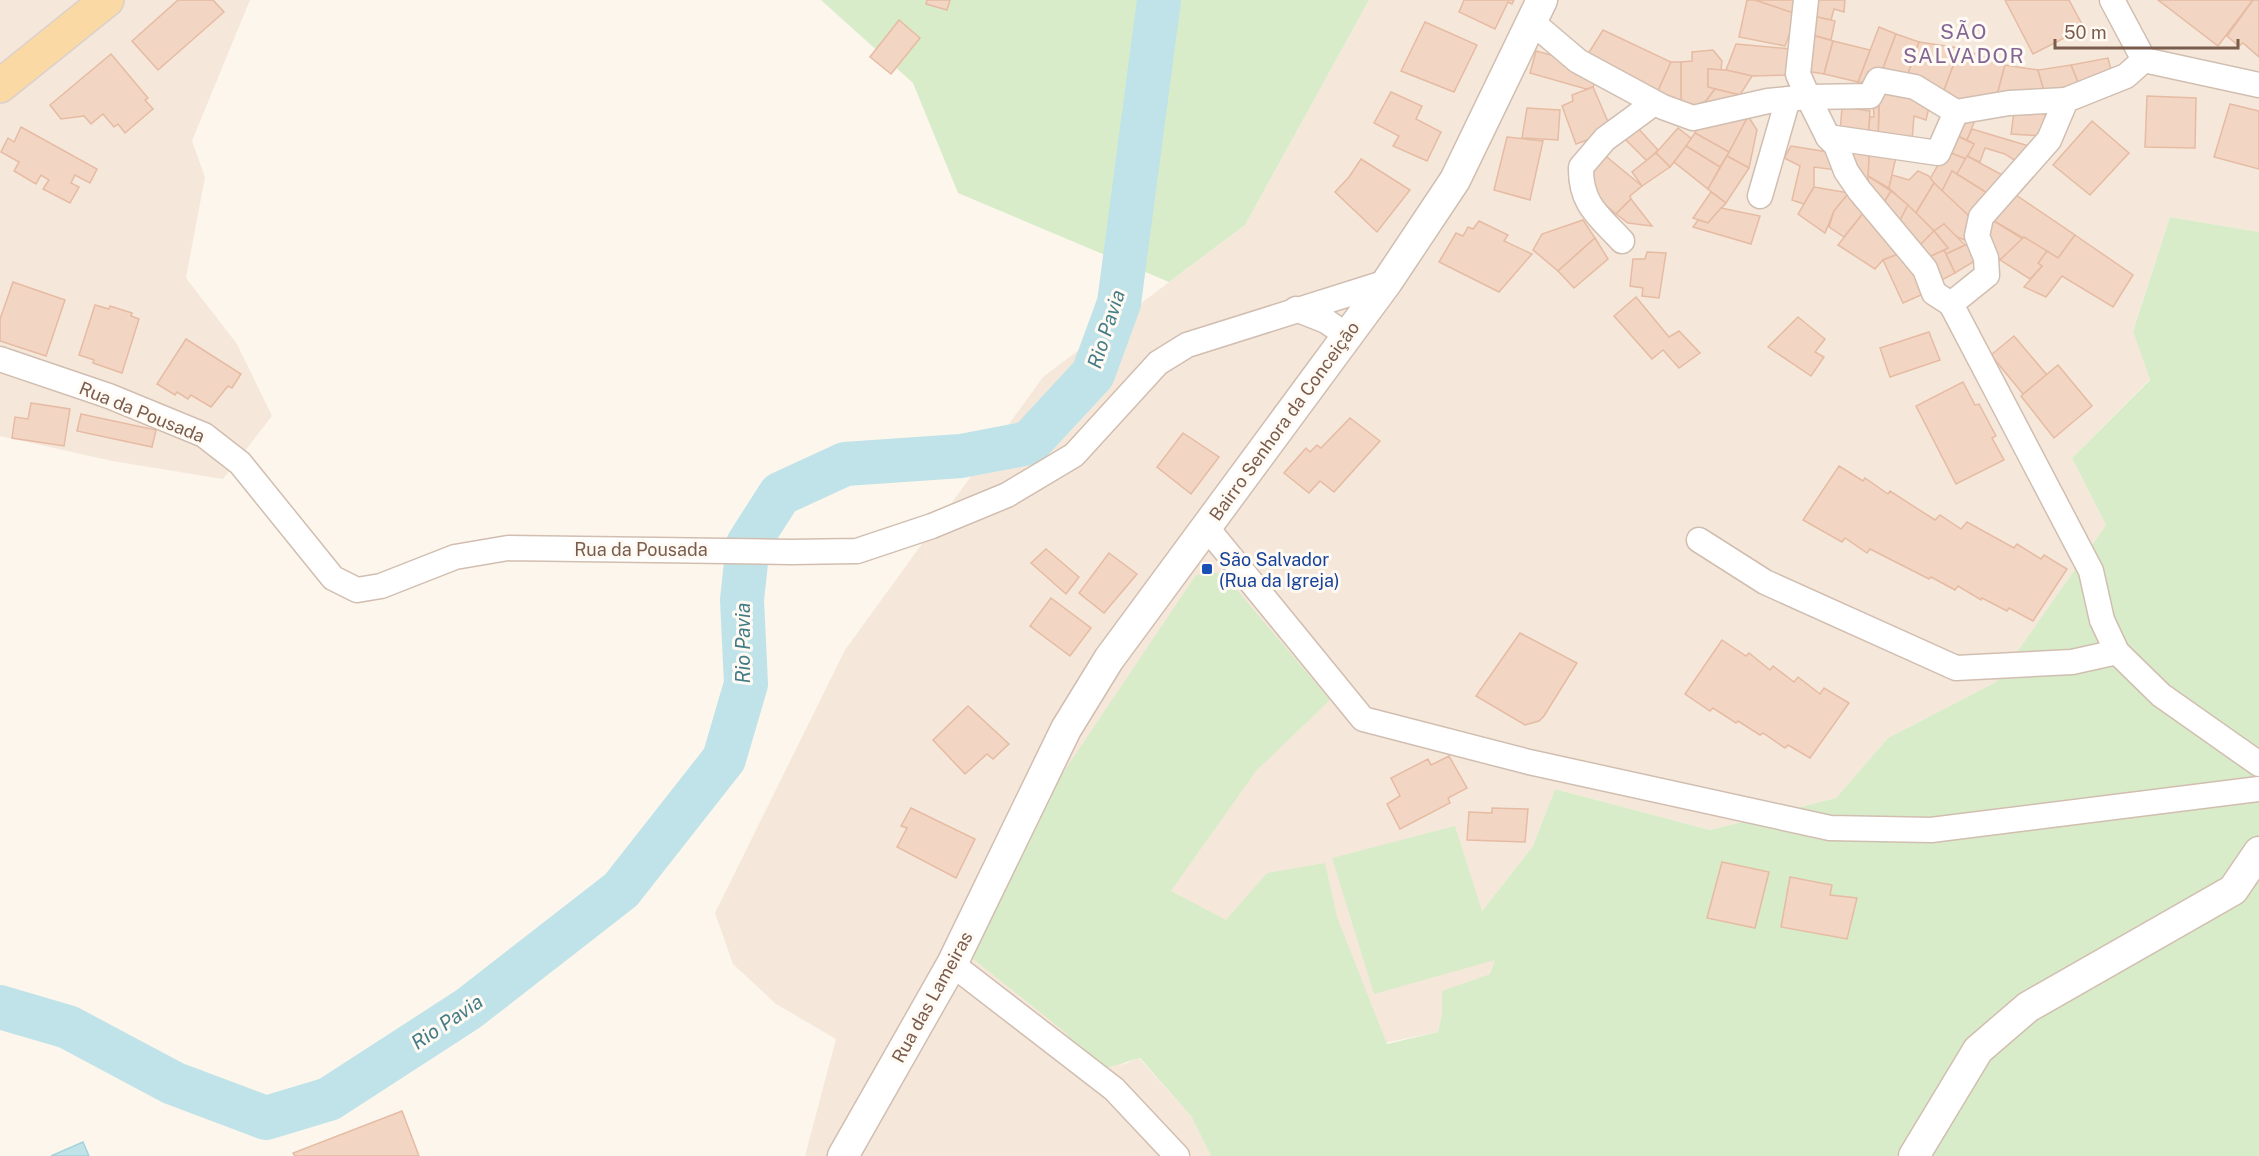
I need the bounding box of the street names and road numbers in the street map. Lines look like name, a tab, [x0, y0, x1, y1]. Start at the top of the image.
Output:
street label: Bairro Senhora da Conceição	[1205, 317, 1363, 525]
street label: Rua da Pousada	[76, 377, 208, 447]
street label: Rua da Pousada	[574, 539, 708, 560]
street label: Rua das Lameiras	[887, 928, 977, 1066]

